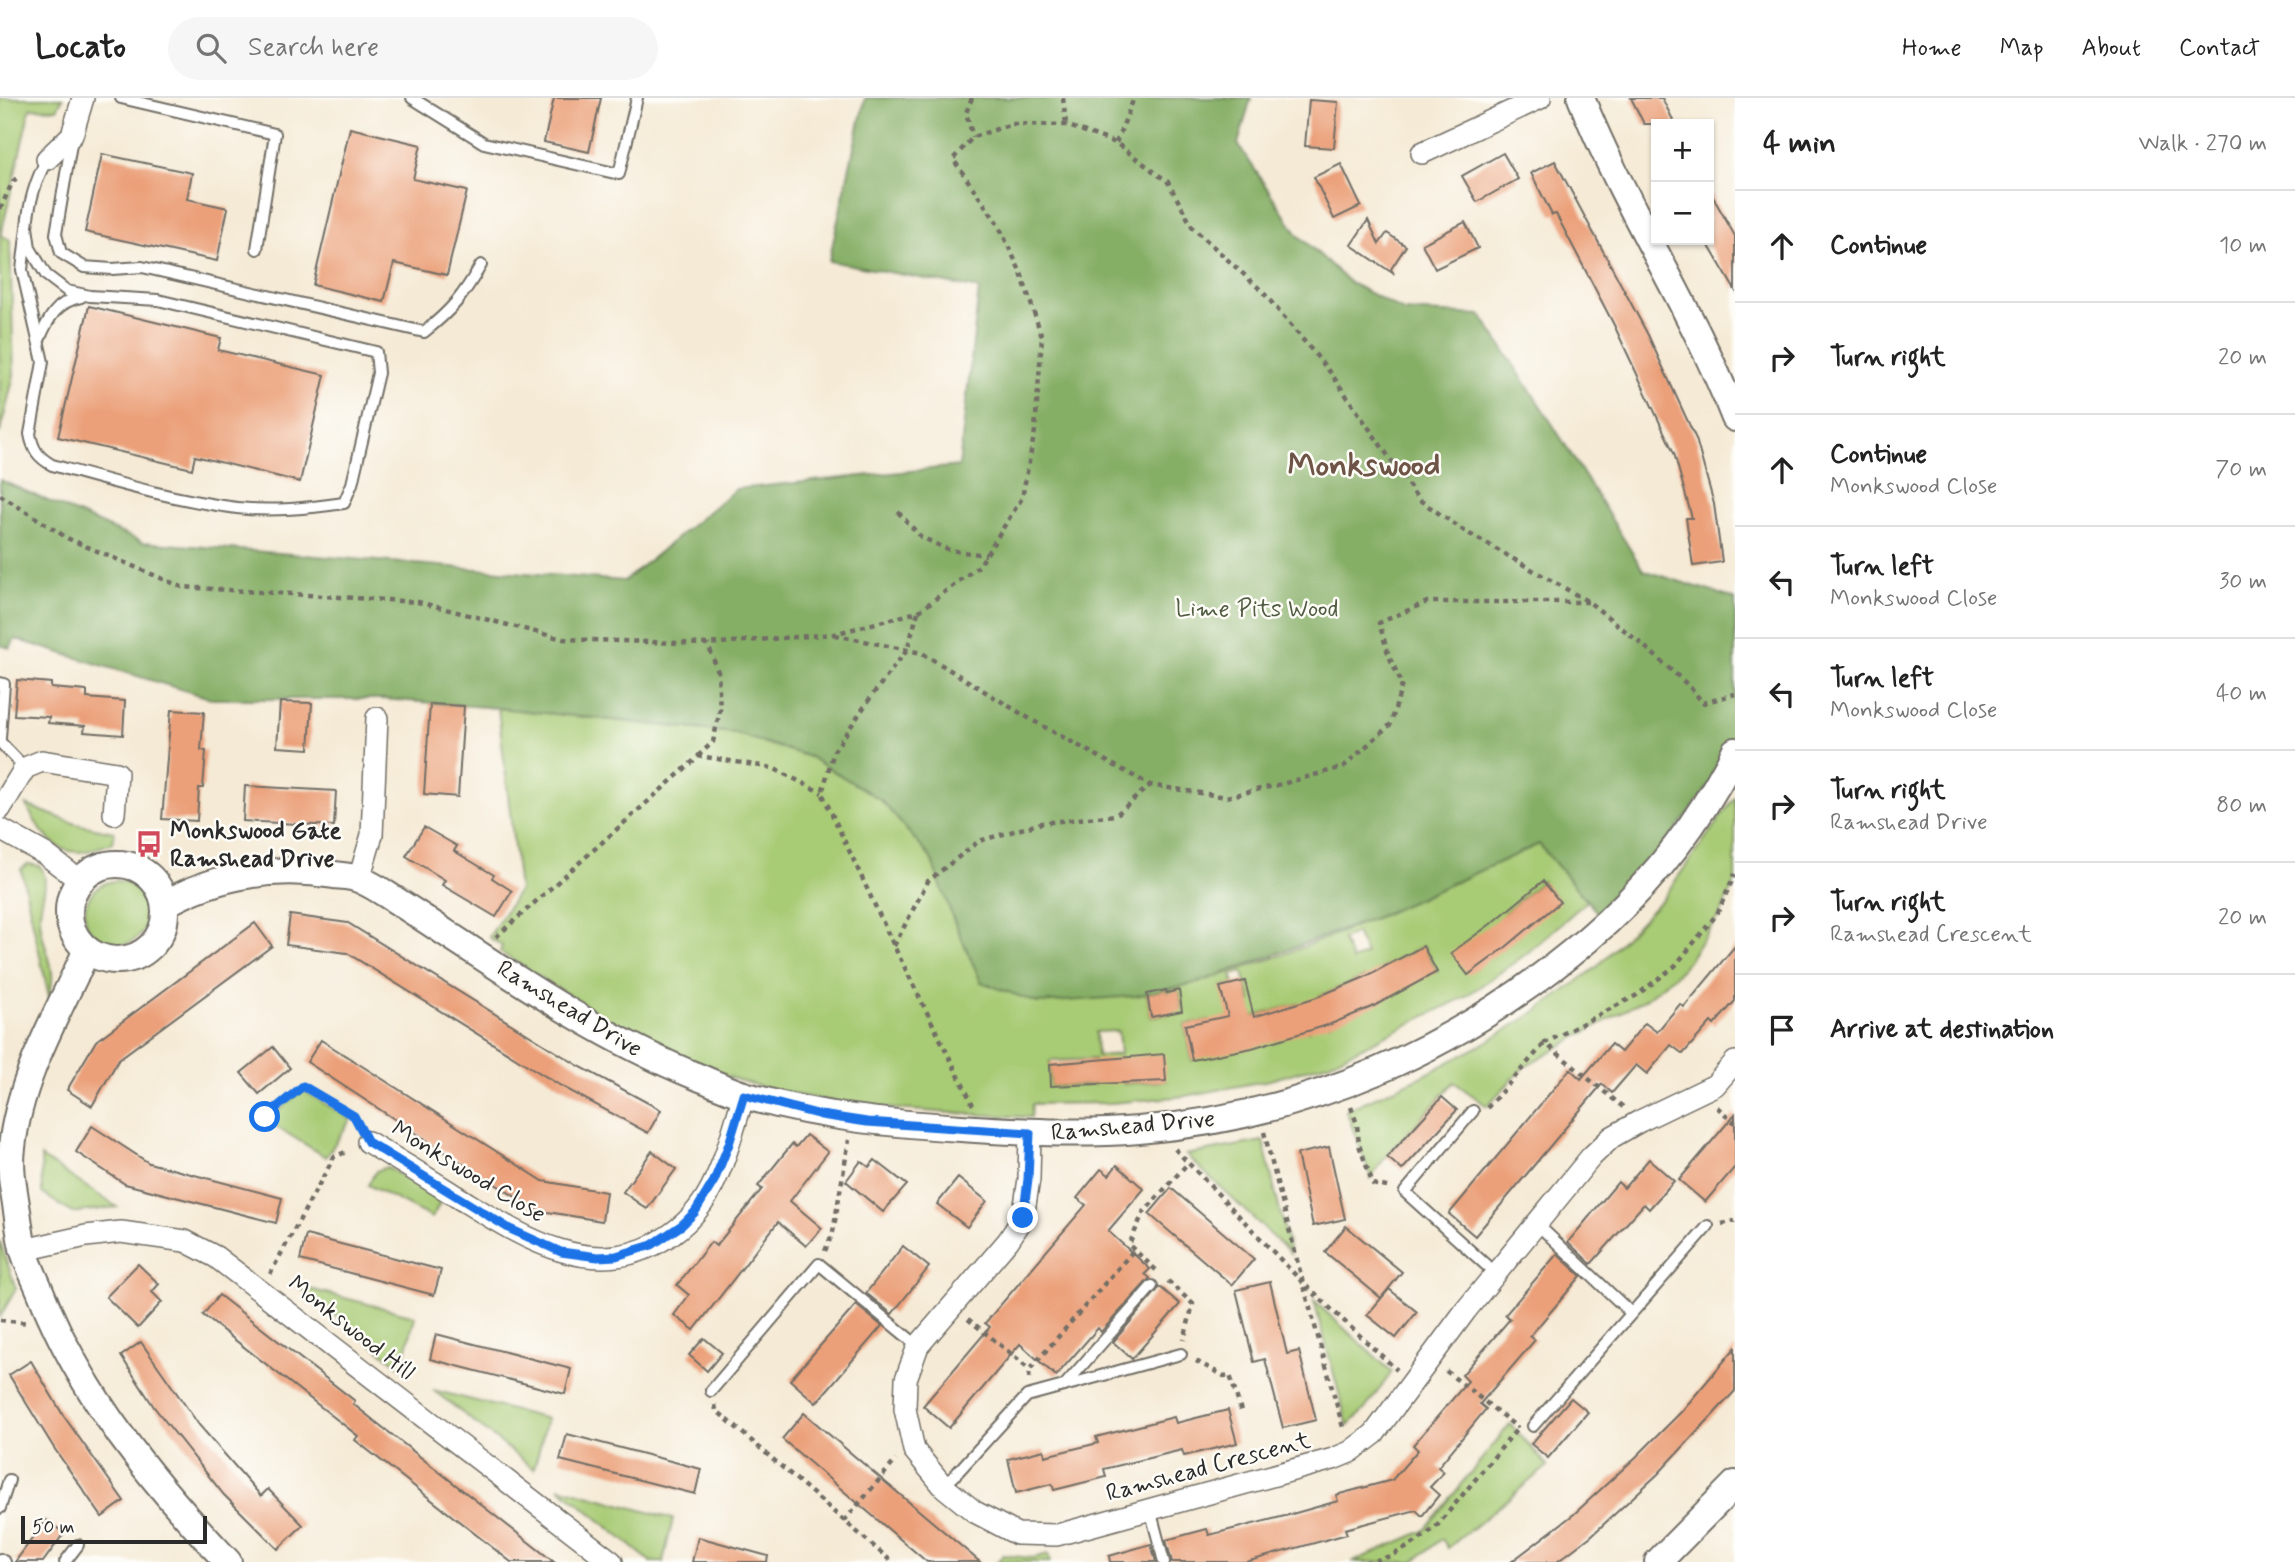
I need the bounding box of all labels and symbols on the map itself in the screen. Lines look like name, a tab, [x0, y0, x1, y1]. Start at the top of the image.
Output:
district label: Monkswood	[1287, 445, 1441, 487]
park label: Lime Pits Wood	[1176, 594, 1338, 625]
place label: Monkswood Gate Ramshead Drive	[170, 816, 342, 875]
bus stop icon: Monkswood Gate Ramshead Drive	[134, 829, 164, 859]
street label: Ramshead Drive	[491, 954, 648, 1065]
route start	[249, 1101, 280, 1132]
street label: Ramshead Drive	[1050, 1104, 1216, 1149]
street label: Monkswood Close	[385, 1114, 551, 1231]
route end	[1007, 1202, 1038, 1233]
street label: Monkswood Hill	[281, 1269, 421, 1388]
street label: Ramshead Crescent	[1103, 1425, 1314, 1510]
scale bar	[21, 1513, 206, 1545]

